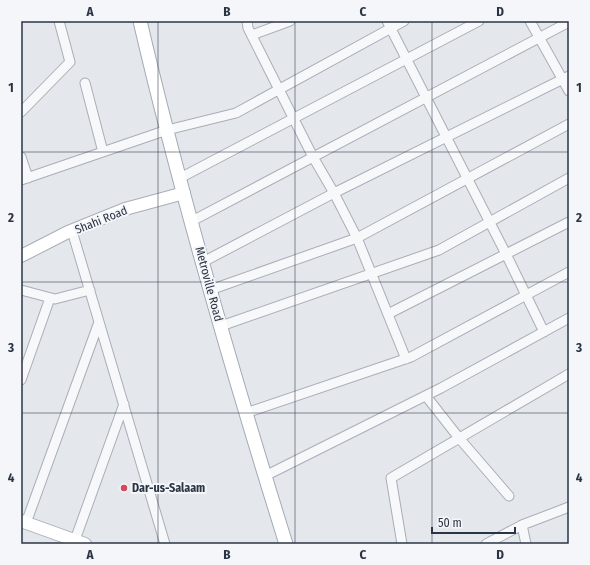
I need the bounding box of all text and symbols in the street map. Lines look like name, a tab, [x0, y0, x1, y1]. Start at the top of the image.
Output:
text: A	[85, 4, 94, 19]
text: B	[223, 4, 231, 19]
text: C	[360, 4, 367, 19]
text: D	[496, 4, 504, 19]
text: 1	[8, 80, 14, 95]
text: 1	[576, 80, 582, 95]
street label: Shahi Road	[73, 203, 129, 237]
text: 2	[7, 210, 14, 225]
text: 2	[575, 210, 582, 225]
street label: Metroville Road	[192, 245, 226, 323]
text: 3	[7, 340, 14, 355]
text: 3	[575, 340, 582, 355]
text: 4	[8, 470, 15, 485]
text: 4	[576, 470, 583, 485]
place label: Dar-us-Salaam	[132, 481, 205, 495]
marker: Dar-us-Salaam	[119, 483, 129, 493]
scale bar	[432, 509, 515, 535]
text: 50 m	[438, 516, 462, 530]
text: A	[85, 547, 94, 562]
text: B	[223, 547, 231, 562]
text: C	[360, 547, 367, 562]
text: D	[496, 547, 504, 562]

